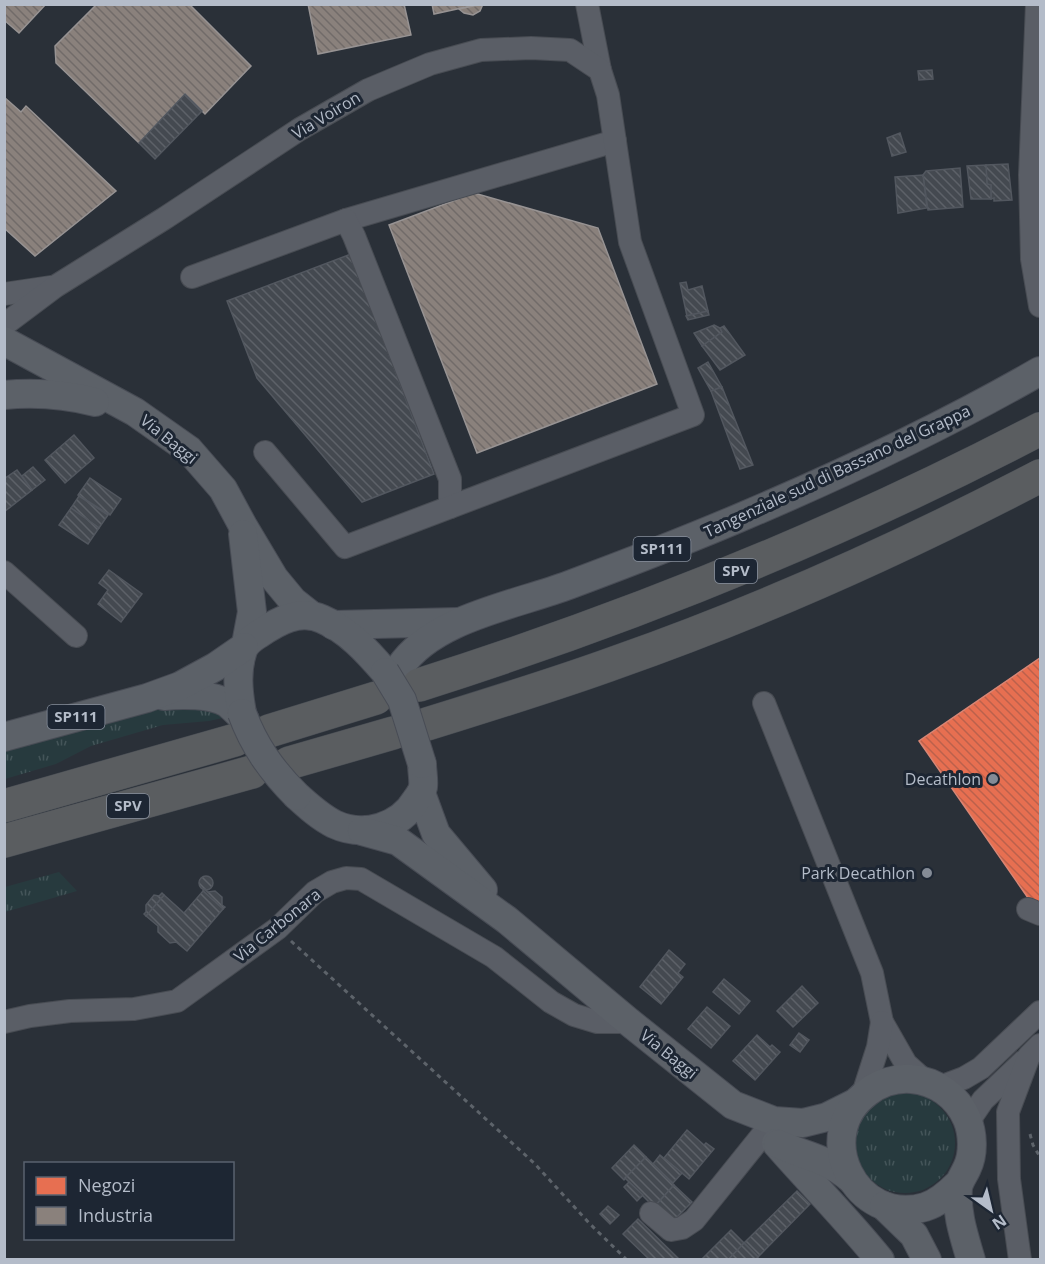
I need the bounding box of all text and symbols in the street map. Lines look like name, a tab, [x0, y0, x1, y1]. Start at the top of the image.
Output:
street label: Via Voiron	[288, 86, 364, 144]
street label: Tangenziale sud di Bassano del Grappa	[700, 399, 974, 543]
street label: Via Baggi	[136, 409, 202, 469]
road number: SP111	[634, 537, 690, 561]
road number: SPV	[715, 559, 757, 583]
road number: SP111	[48, 705, 104, 729]
place label: Decathlon	[905, 768, 981, 790]
marker: Decathlon	[986, 772, 1000, 786]
road number: SPV	[107, 794, 149, 818]
place label: Park Decathlon	[801, 862, 915, 884]
marker: Park Decathlon	[920, 866, 934, 880]
street label: Via Carbonara	[229, 883, 325, 967]
street label: Via Baggi	[636, 1024, 702, 1084]
legend	[24, 1162, 234, 1240]
text: Negozi	[78, 1173, 135, 1197]
north arrow	[961, 1180, 1021, 1240]
text: Industria	[78, 1203, 153, 1227]
text: N	[988, 1210, 1011, 1235]

